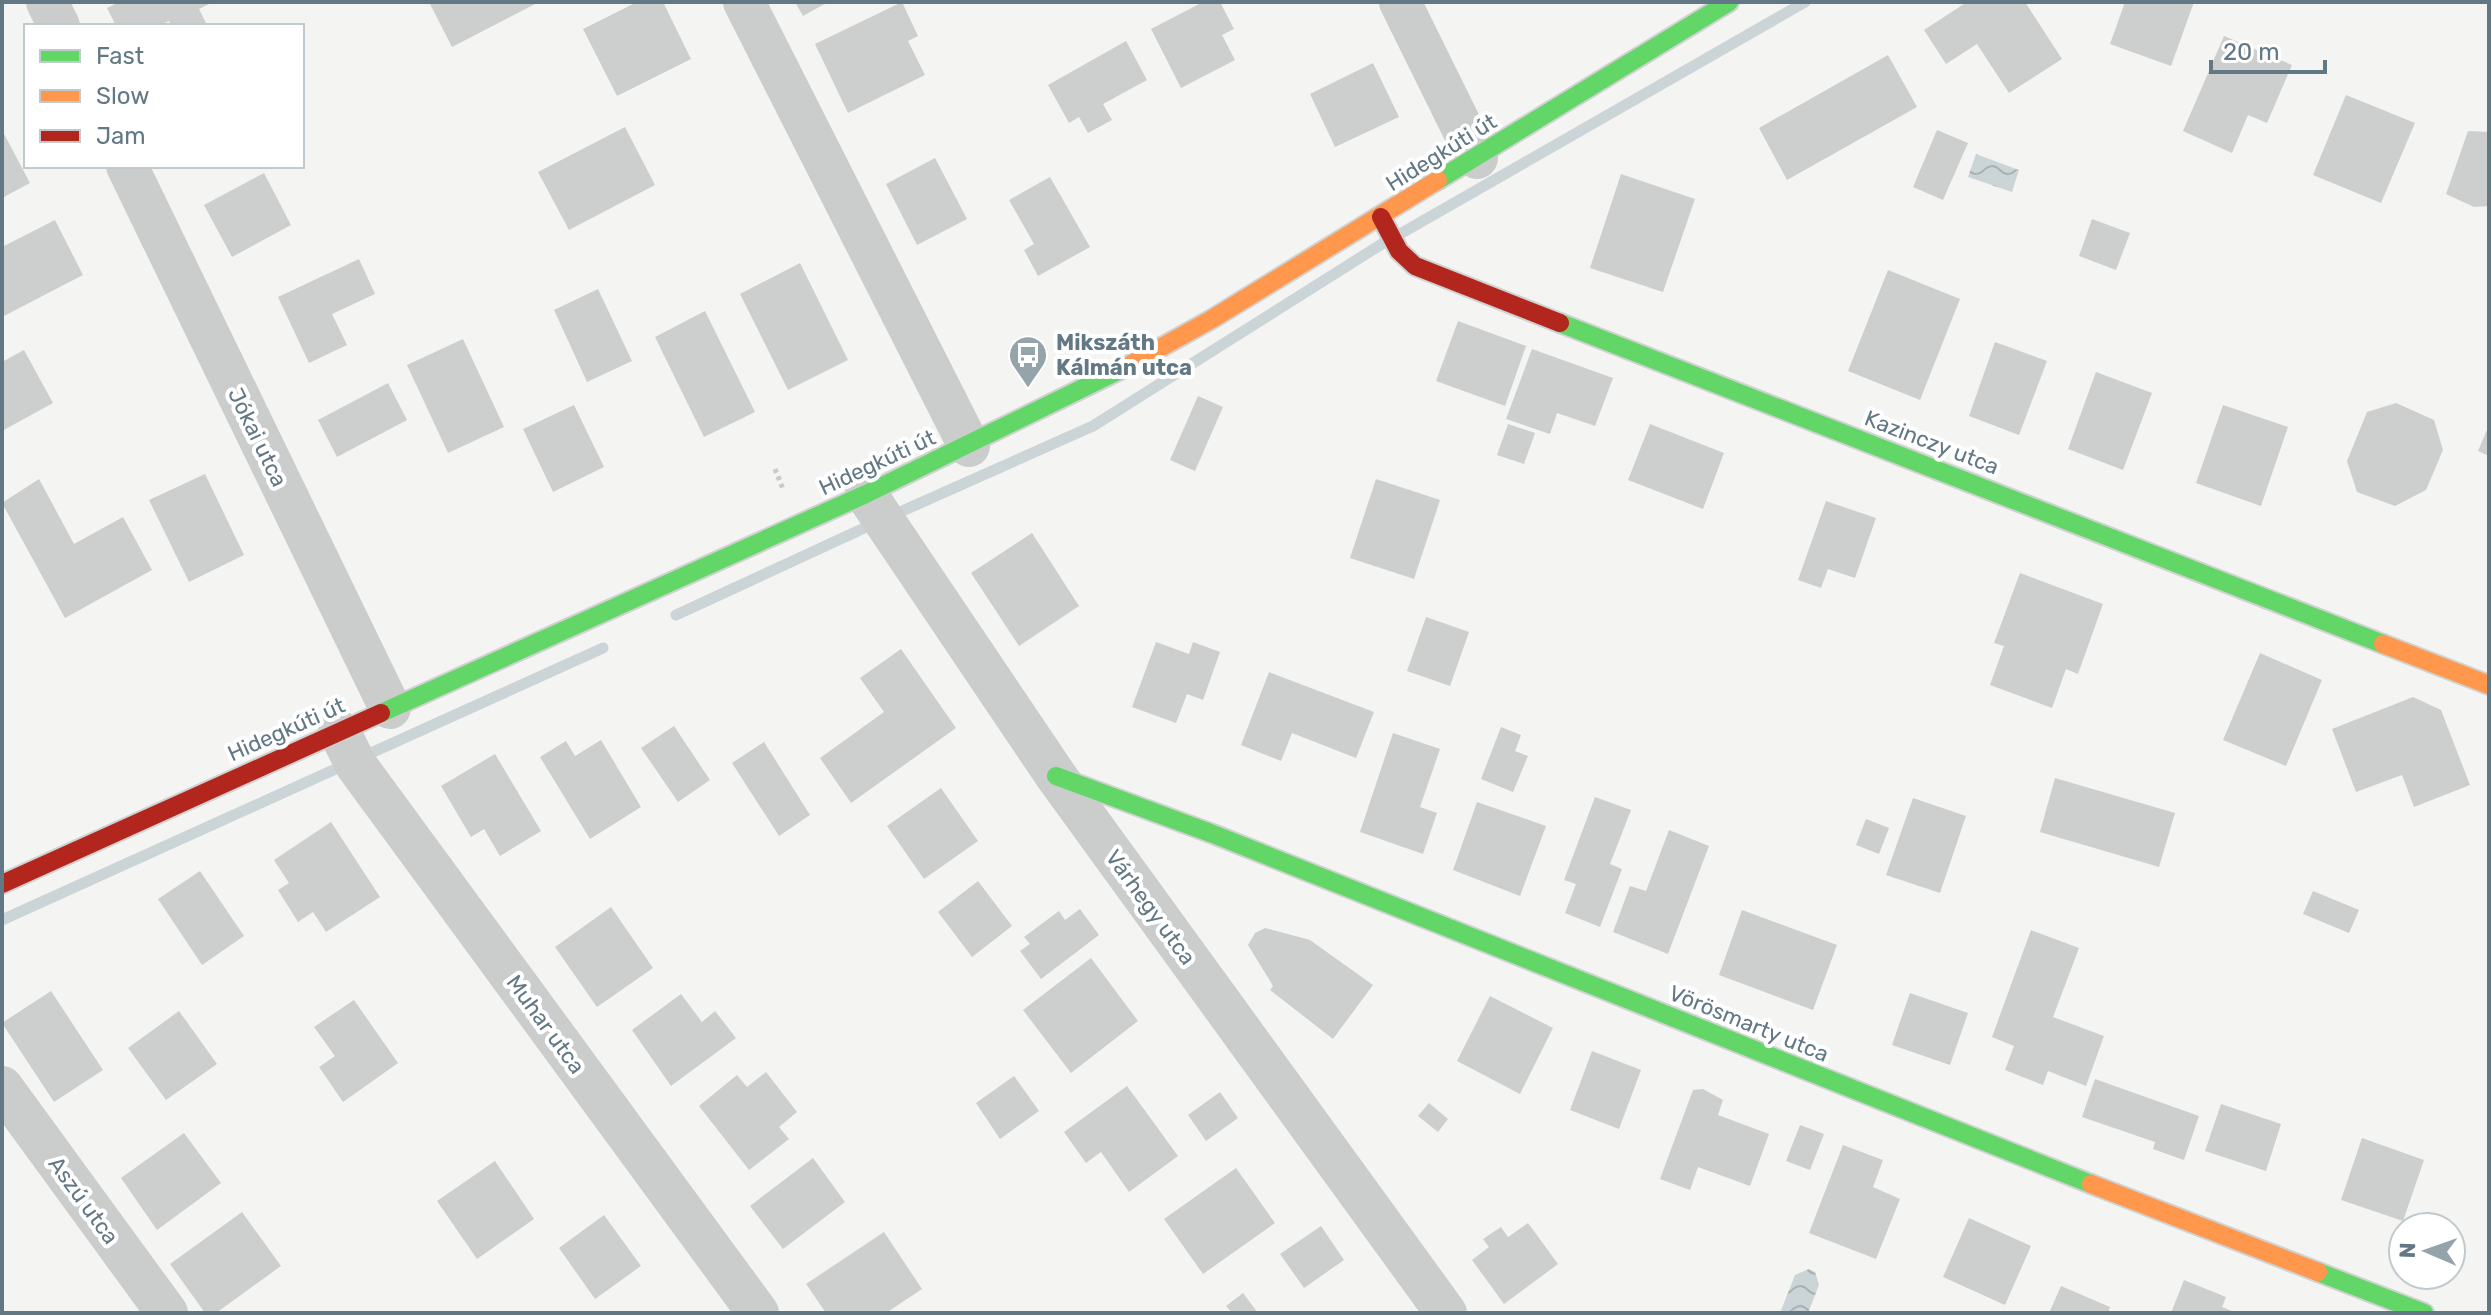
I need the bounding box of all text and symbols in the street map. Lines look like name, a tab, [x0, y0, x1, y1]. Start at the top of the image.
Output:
legend	[24, 24, 304, 168]
scale bar	[2211, 24, 2325, 74]
text: 20 m	[2223, 38, 2280, 66]
text: Fast	[96, 42, 144, 70]
text: Slow	[96, 82, 149, 110]
street label: Hidegkúti út	[1381, 108, 1502, 197]
text: Jam	[96, 122, 146, 150]
place label: Mikszáth Kálmán utca	[1056, 329, 1192, 381]
bus stop icon: Mikszáth Kálmán utca	[1007, 334, 1049, 389]
street label: Jókai utca	[222, 383, 293, 491]
street label: Kazinczy utca	[1861, 405, 2003, 480]
street label: Hidegkúti út	[815, 424, 940, 501]
street label: Hidegkúti út	[223, 691, 349, 767]
street label: Várhegy utca	[1100, 844, 1201, 970]
street label: Muhar utca	[501, 970, 591, 1079]
street label: Vörösmarty utca	[1665, 979, 1833, 1068]
street label: Aszú utca	[43, 1151, 124, 1249]
north arrow	[2387, 1211, 2467, 1291]
text: N	[2394, 1242, 2421, 1259]

